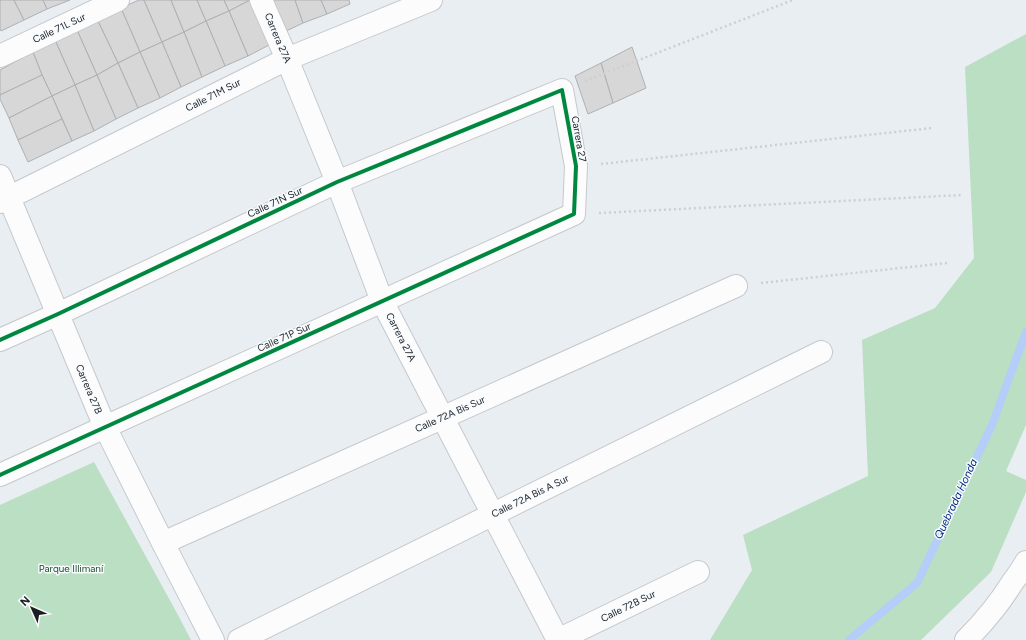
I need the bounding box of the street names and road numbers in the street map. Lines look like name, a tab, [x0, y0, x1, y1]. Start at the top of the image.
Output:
street label: Calle 71L Sur	[30, 10, 88, 46]
street label: Carrera 27A	[262, 11, 294, 65]
street label: Calle 71M Sur	[183, 75, 243, 114]
street label: Carrera 27	[569, 115, 590, 164]
street label: Calle 71N Sur	[245, 183, 305, 220]
street label: Carrera 27A	[383, 310, 419, 364]
street label: Calle 71P Sur	[255, 319, 313, 355]
street label: Carrera 27B	[73, 362, 105, 416]
street label: Calle 72A Bis Sur	[413, 392, 488, 435]
street label: Calle 72A Bis A Sur	[489, 471, 571, 520]
street label: Calle 72B Sur	[599, 587, 658, 625]

